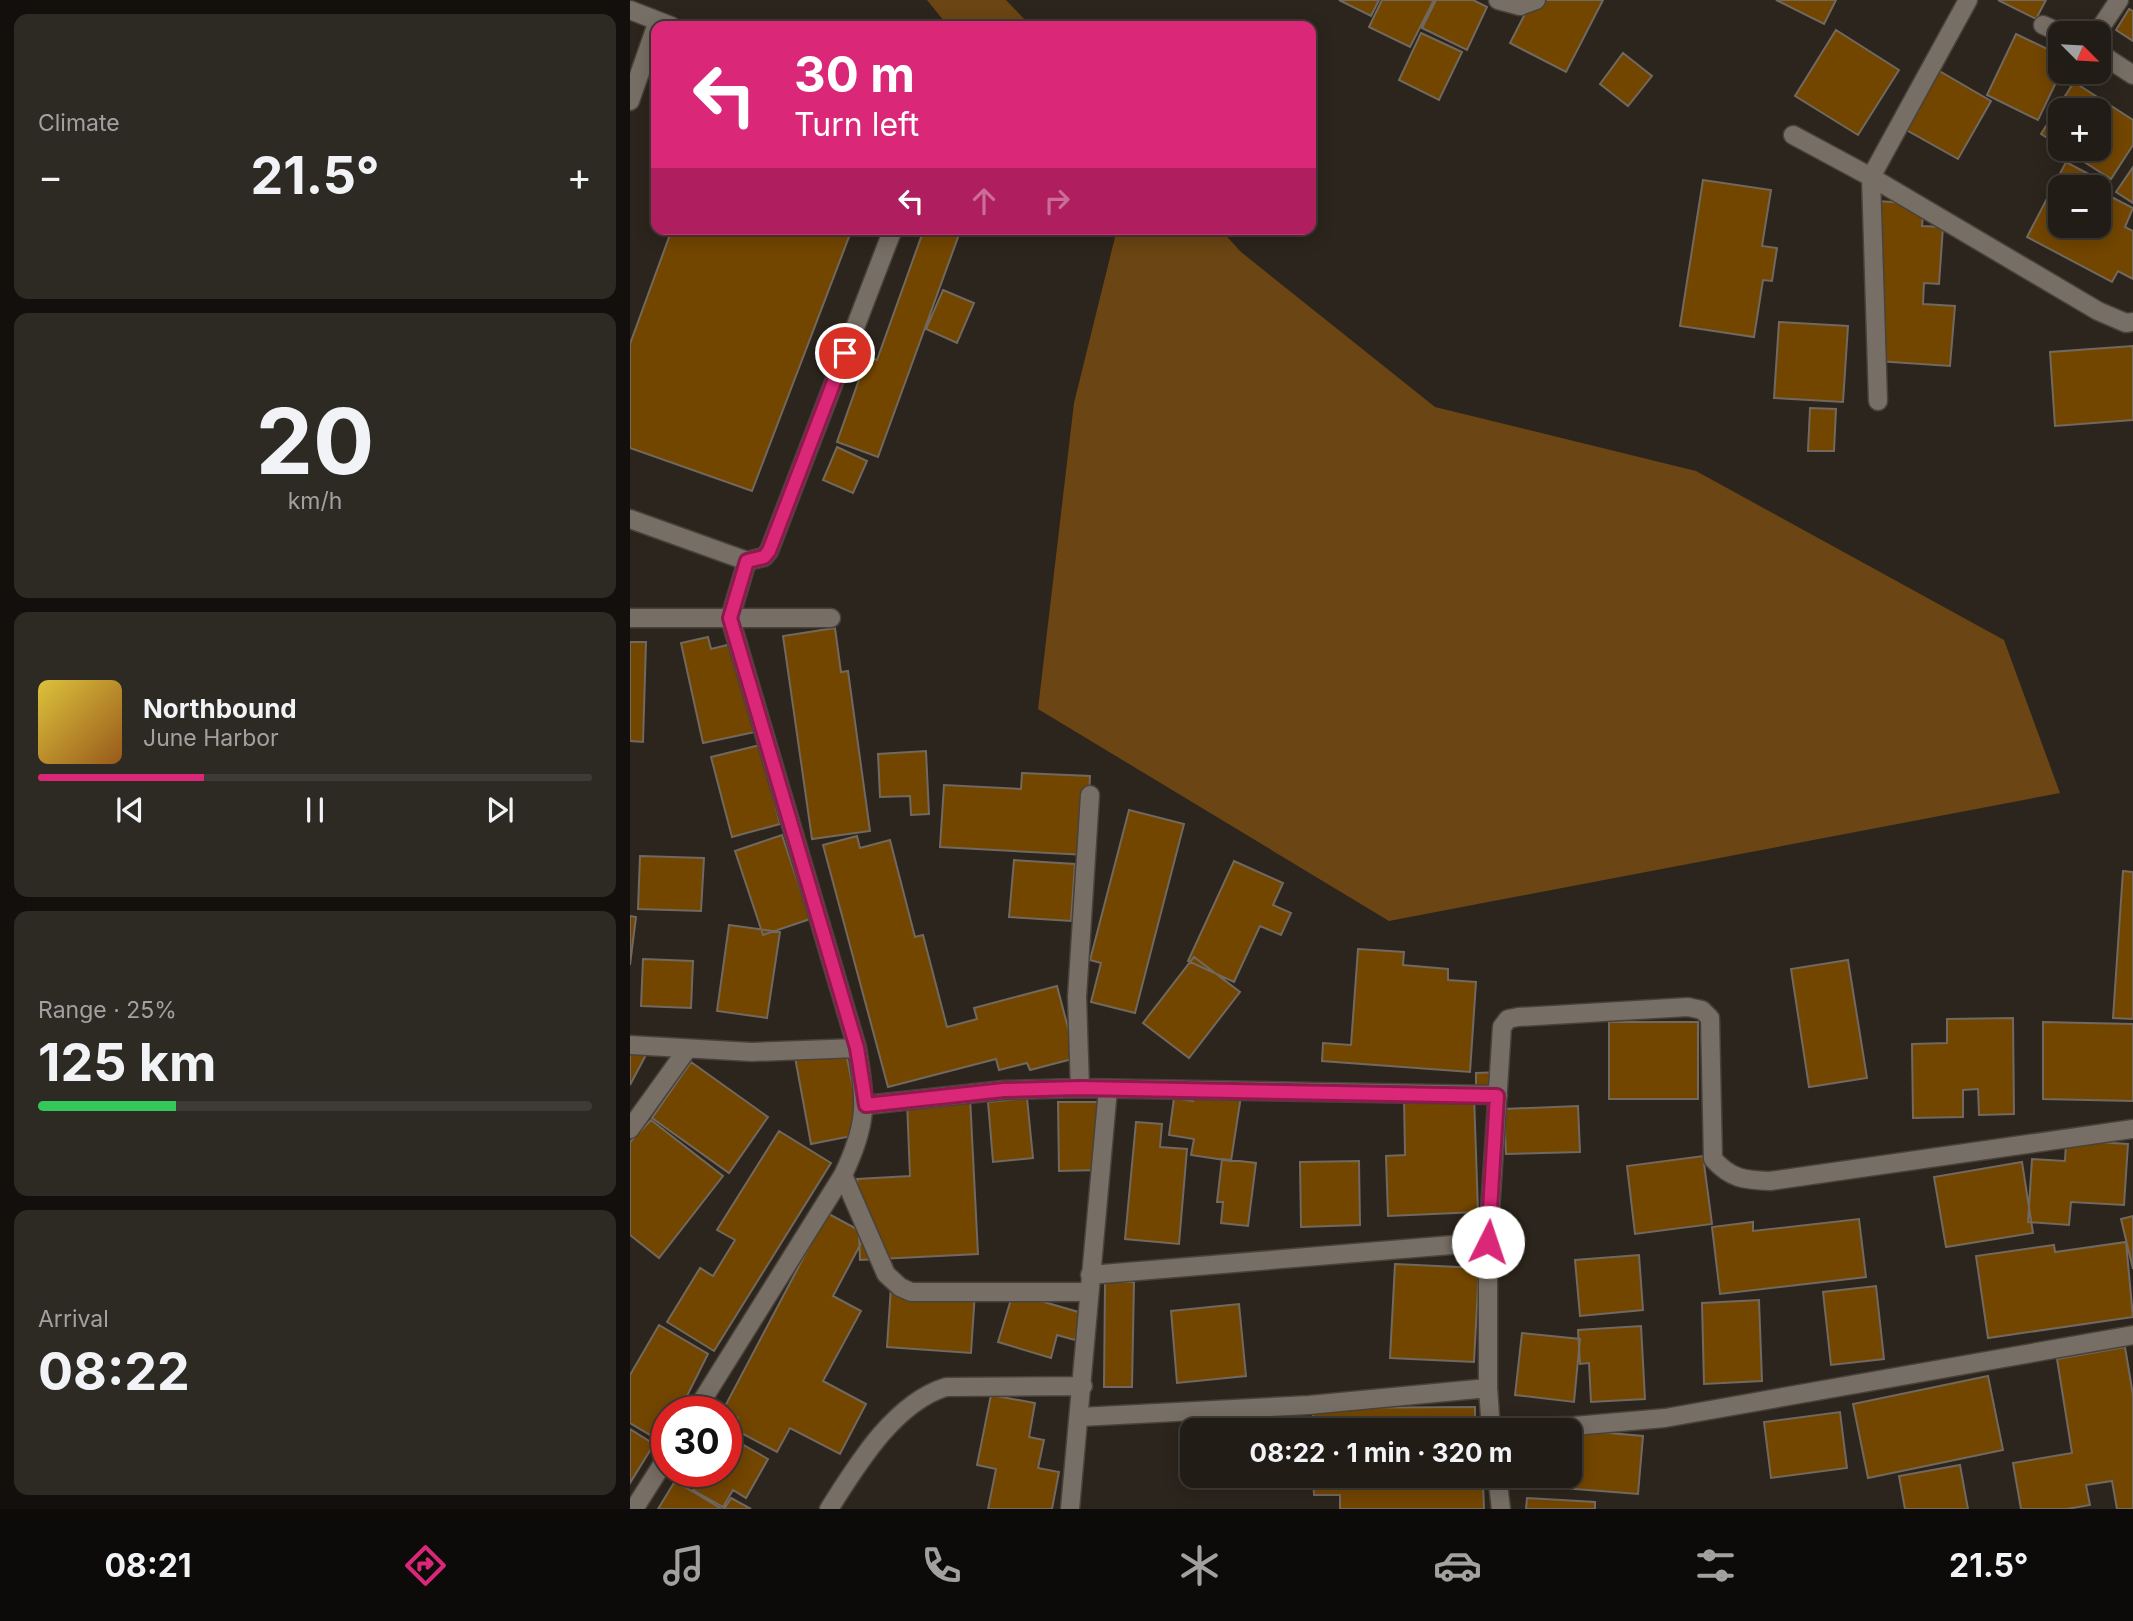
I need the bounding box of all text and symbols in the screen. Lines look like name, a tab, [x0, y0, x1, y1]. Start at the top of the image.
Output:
north arrow	[2048, 21, 2110, 84]
map controls	[2048, 21, 2111, 238]
text: 30 m	[794, 45, 915, 104]
icon: left	[679, 49, 770, 140]
button: +	[2048, 98, 2111, 161]
text: Turn left	[794, 105, 919, 144]
text: Climate	[38, 109, 120, 137]
text: 21.5°	[250, 144, 380, 207]
text: −	[38, 153, 63, 199]
text: +	[567, 153, 592, 199]
button: −	[2048, 175, 2111, 238]
icon: left	[892, 182, 930, 220]
icon: ahead	[965, 182, 1003, 220]
icon: right	[1038, 182, 1076, 220]
pin	[815, 323, 875, 383]
icon: arrive	[826, 334, 864, 372]
text: 20	[256, 386, 374, 496]
text: km/h	[288, 487, 342, 515]
text: Northbound	[143, 693, 297, 724]
text: June Harbor	[143, 724, 279, 752]
icon: previous	[111, 791, 149, 829]
icon: pause	[296, 791, 334, 829]
icon: next	[481, 791, 519, 829]
text: Range · 25%	[38, 996, 177, 1024]
text: 125 km	[38, 1031, 216, 1094]
position arrow	[1451, 1205, 1525, 1279]
text: Arrival	[38, 1305, 109, 1333]
text: 08:22	[38, 1340, 190, 1403]
speed limit sign: 30	[651, 1396, 742, 1487]
text: 08:22 · 1 min · 320 m	[1250, 1437, 1512, 1468]
icon: directions	[401, 1541, 450, 1590]
icon: music	[659, 1541, 708, 1590]
icon: phone	[917, 1541, 966, 1590]
icon: climate	[1175, 1541, 1224, 1590]
icon: car	[1433, 1541, 1482, 1590]
icon: filters	[1691, 1541, 1740, 1590]
text: 08:21	[105, 1546, 192, 1585]
text: 21.5°	[1949, 1546, 2028, 1585]

